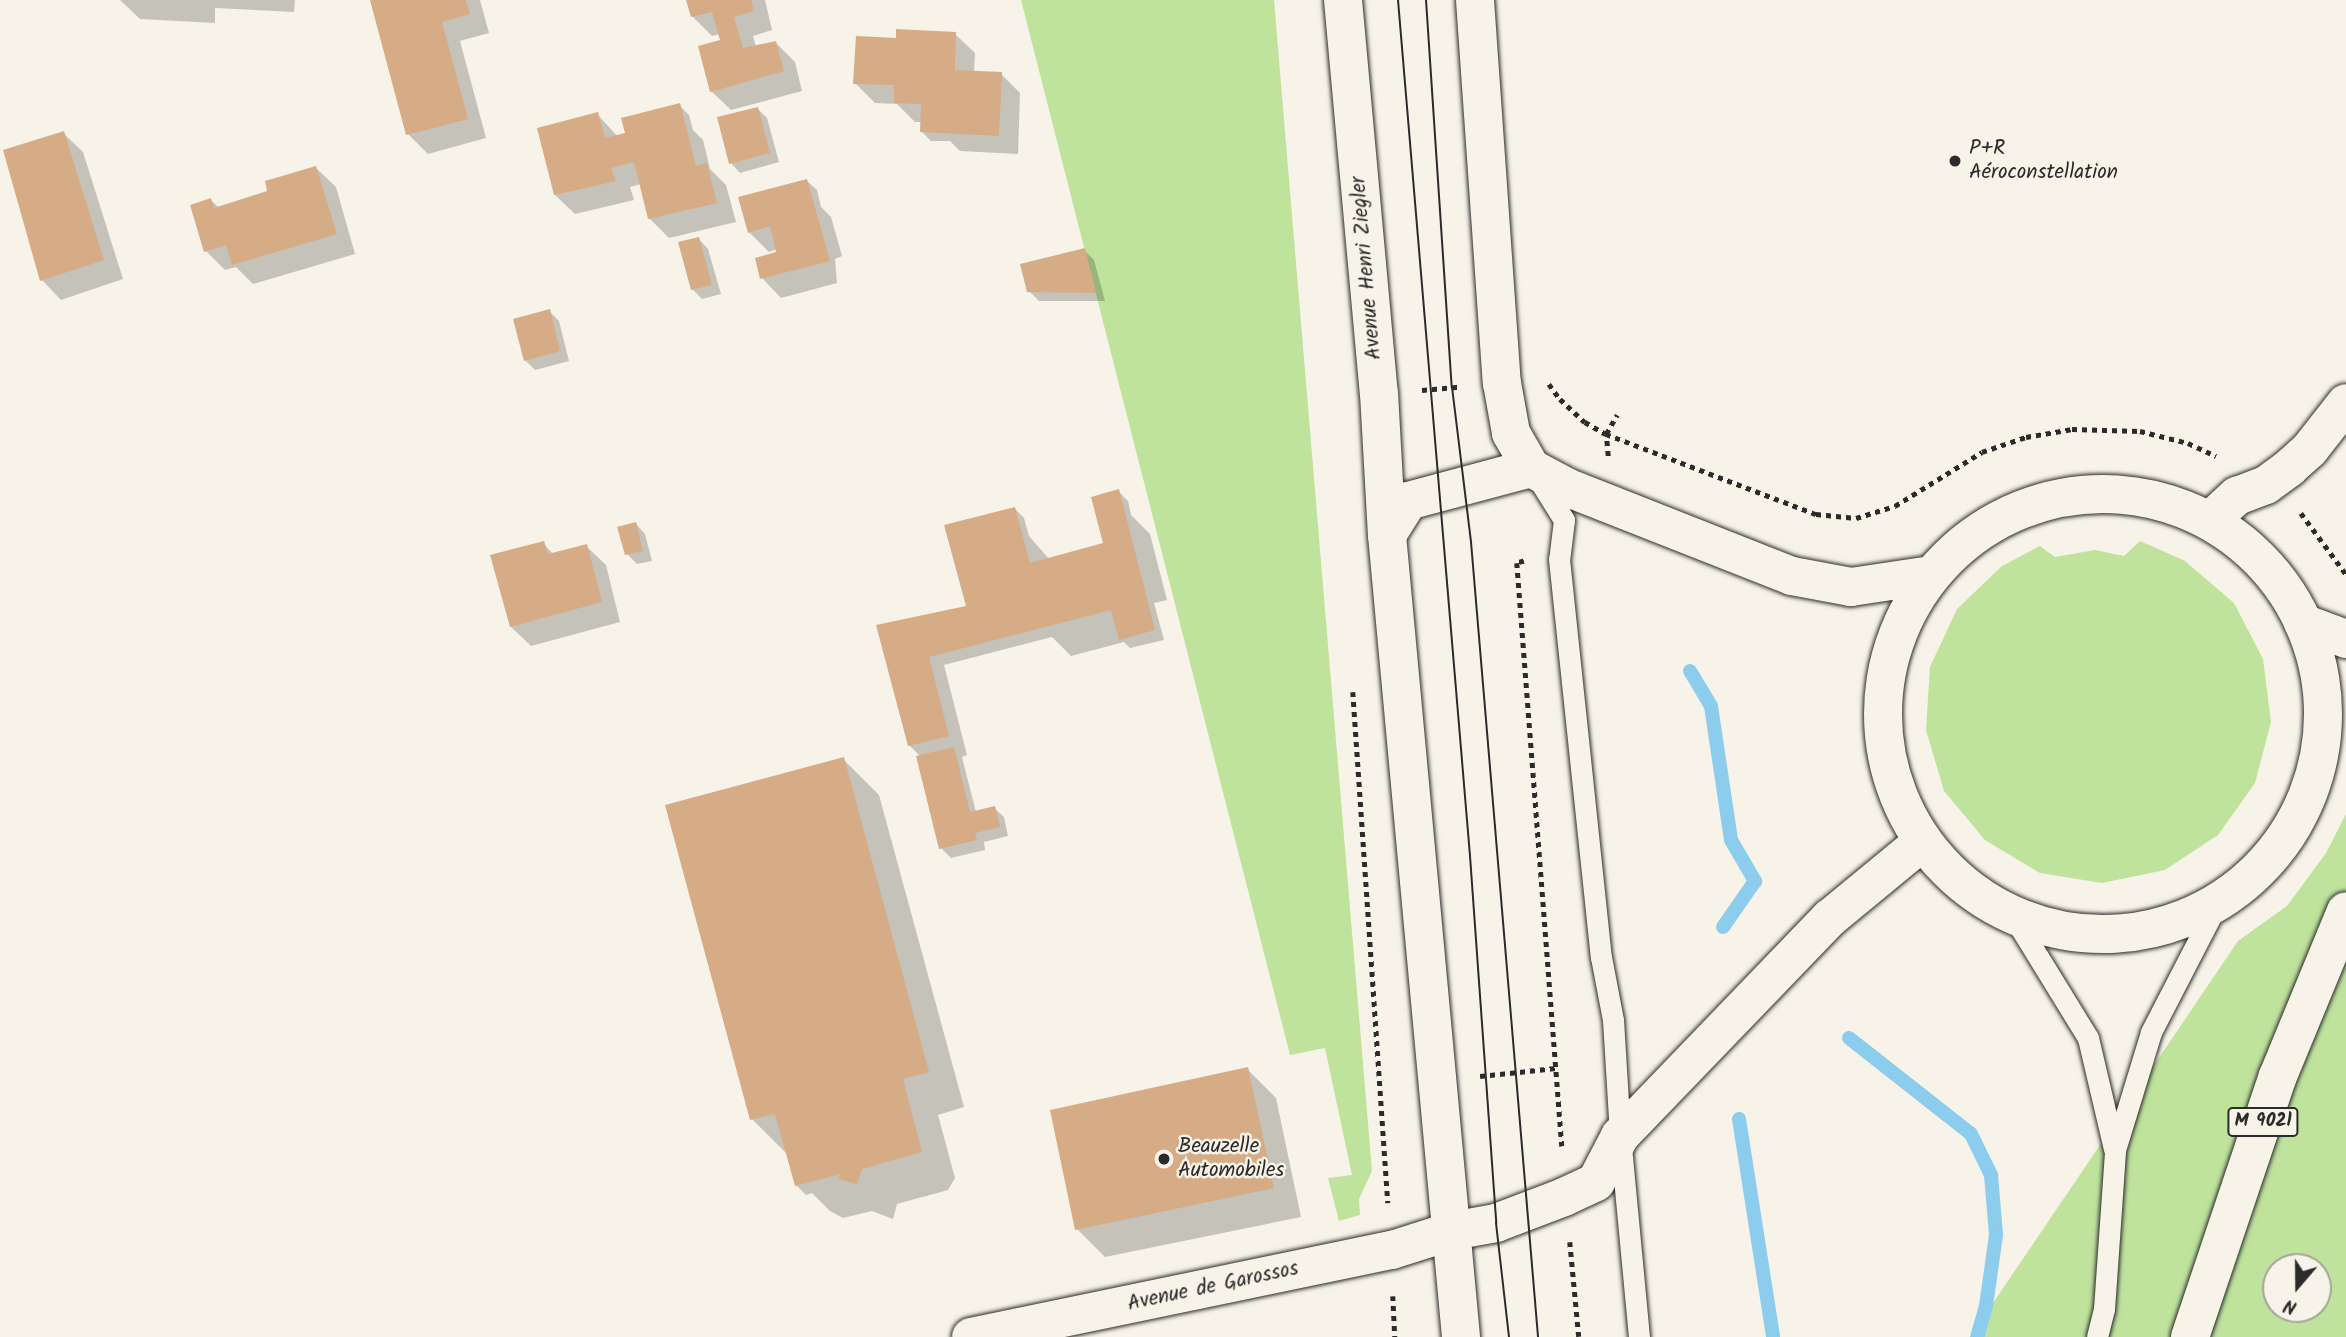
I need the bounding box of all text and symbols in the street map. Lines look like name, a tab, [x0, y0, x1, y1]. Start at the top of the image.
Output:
place label: P+R Aéroconstellation	[1969, 136, 2118, 186]
marker: P+R Aéroconstellation	[1947, 153, 1963, 169]
street label: Avenue Henri Ziegler	[1346, 175, 1388, 361]
road number: M 902l	[2226, 1106, 2300, 1138]
place label: Beauzelle Automobiles	[1178, 1134, 1284, 1184]
marker: Beauzelle Automobiles	[1156, 1151, 1172, 1167]
north arrow	[2262, 1253, 2332, 1323]
street label: Avenue de Garossos	[1125, 1257, 1301, 1317]
text: N	[2280, 1290, 2301, 1322]

